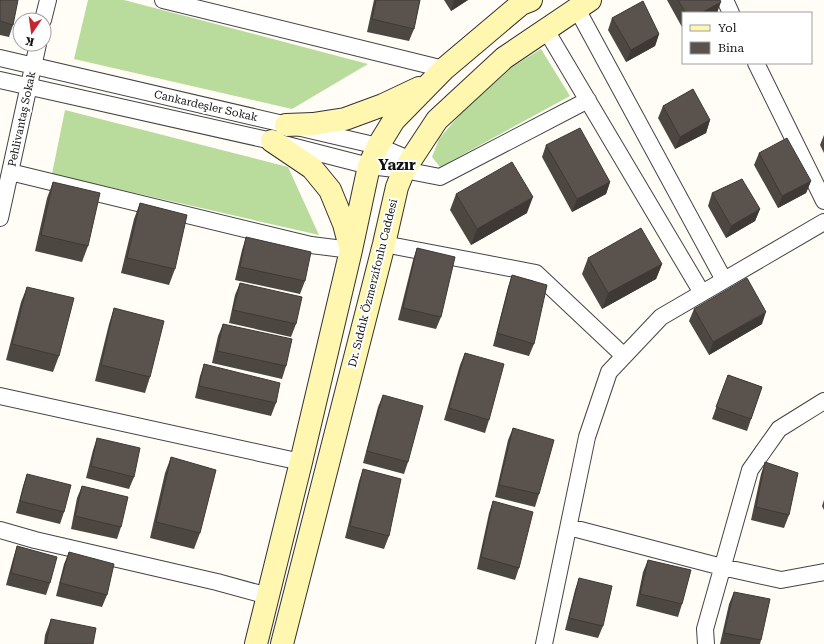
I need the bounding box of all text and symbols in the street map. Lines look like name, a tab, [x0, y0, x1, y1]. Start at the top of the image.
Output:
north arrow	[12, 12, 52, 52]
legend	[682, 12, 812, 64]
text: Yol	[718, 21, 737, 35]
text: K	[24, 34, 36, 49]
text: Bina	[718, 41, 745, 55]
street label: Pehlivantaş Sokak	[6, 70, 38, 168]
street label: Cankardeşler Sokak	[153, 88, 259, 124]
district label: Yazır	[378, 156, 416, 174]
street label: Dr. Sıddık Özmerzifonlu Caddesi	[345, 197, 400, 368]

